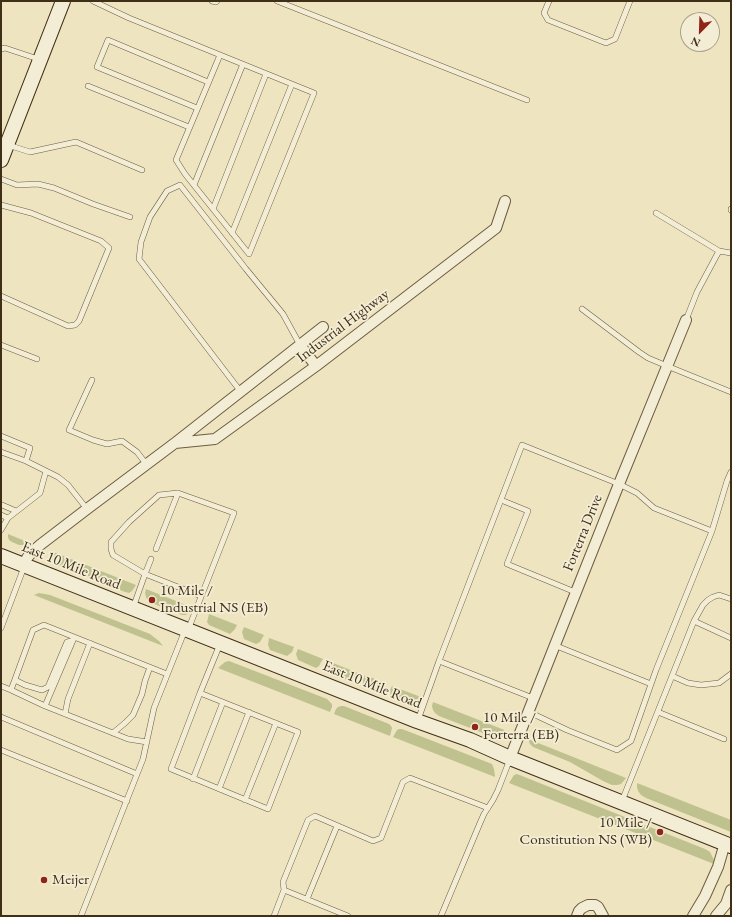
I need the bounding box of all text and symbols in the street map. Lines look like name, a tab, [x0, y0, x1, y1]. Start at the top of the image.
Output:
north arrow	[680, 12, 720, 52]
text: N	[689, 34, 703, 50]
street label: Industrial Highway	[293, 285, 393, 367]
street label: Forterra Drive	[559, 492, 607, 574]
street label: East 10 Mile Road	[19, 538, 123, 594]
place label: 10 Mile / Industrial NS (EB)	[160, 582, 268, 617]
marker: 10 Mile / Industrial NS (EB)	[147, 595, 157, 605]
street label: East 10 Mile Road	[320, 657, 424, 713]
place label: 10 Mile / Forterra (EB)	[483, 709, 559, 744]
marker: 10 Mile / Forterra (EB)	[470, 722, 480, 732]
place label: 10 Mile / Constitution NS (WB)	[520, 814, 652, 849]
marker: 10 Mile / Constitution NS (WB)	[655, 827, 665, 837]
place label: Meijer	[52, 871, 89, 889]
marker: Meijer	[39, 875, 49, 885]

